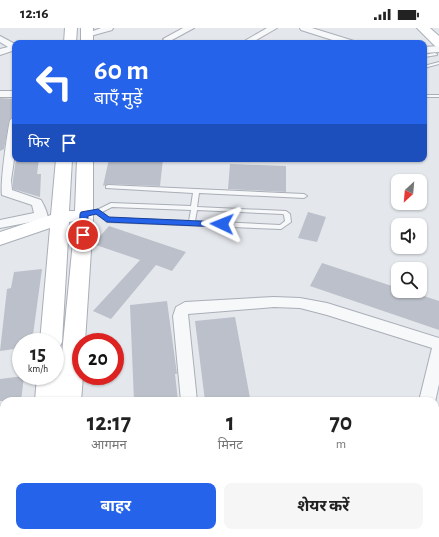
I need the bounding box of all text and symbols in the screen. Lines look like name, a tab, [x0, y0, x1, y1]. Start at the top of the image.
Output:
text: 12:16	[20, 6, 49, 21]
icon: left	[28, 56, 80, 108]
text: 60 m	[94, 57, 149, 85]
text: बाएँ मुड़ें	[94, 90, 142, 108]
icon: arrive	[58, 132, 80, 154]
text: फिर	[28, 135, 50, 150]
north arrow	[391, 174, 427, 210]
map controls	[391, 174, 427, 298]
position arrow	[201, 203, 243, 245]
pin	[66, 218, 100, 252]
button: sound	[391, 218, 427, 254]
icon: arrive	[72, 224, 94, 246]
button: search	[391, 262, 427, 298]
speed limit sign: 20	[72, 333, 124, 385]
text: 15	[30, 344, 46, 364]
text: km/h	[28, 364, 48, 374]
text: 12:17	[87, 411, 131, 435]
text: 1	[226, 411, 235, 435]
text: 70	[329, 411, 352, 435]
text: m	[336, 438, 346, 451]
text: आगमन	[91, 439, 127, 452]
text: मिनट	[218, 439, 243, 452]
button: बाहर	[16, 483, 216, 529]
button: शेयर करें	[224, 483, 423, 529]

